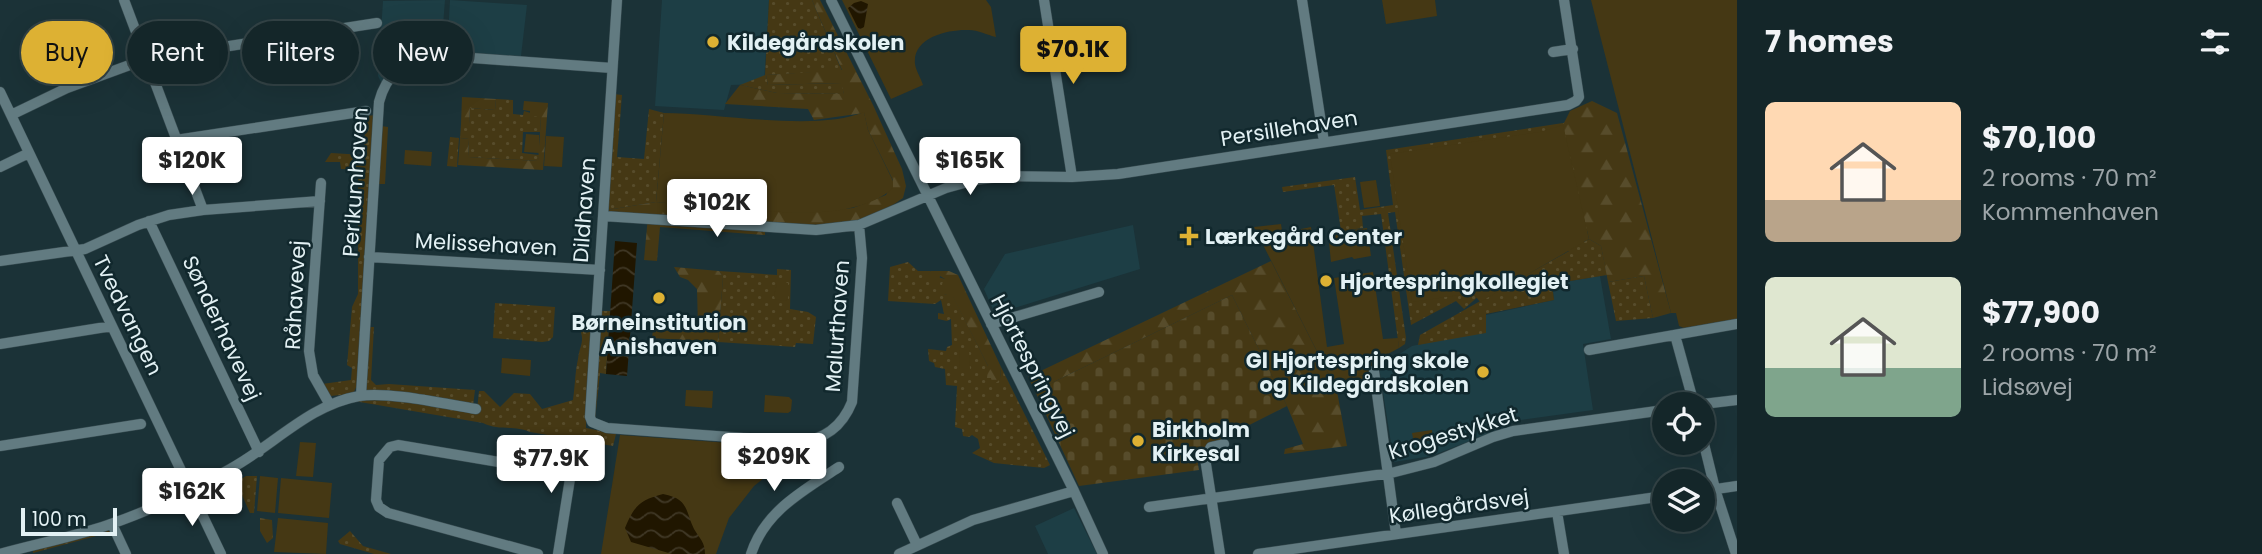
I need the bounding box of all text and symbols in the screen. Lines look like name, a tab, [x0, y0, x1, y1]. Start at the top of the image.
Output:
text: 7 homes	[1765, 20, 1894, 63]
chip: Buy	[21, 21, 113, 84]
chip: Rent	[127, 21, 228, 84]
chip: Filters	[242, 21, 359, 84]
chip: New	[373, 21, 473, 84]
icon: filters	[2196, 23, 2234, 61]
pin: $70.1K	[1016, 27, 1130, 86]
place label: Kildegårdskolen	[727, 28, 904, 57]
text: $70.1K	[1036, 33, 1110, 65]
marker: Kildegårdskolen	[705, 34, 721, 50]
street label: Persillehaven	[1218, 103, 1360, 153]
street label: Perikumhaven	[335, 106, 375, 258]
text: $70,100	[1982, 116, 2096, 159]
icon: home	[1821, 130, 1905, 214]
pin: $120K	[143, 138, 241, 197]
pin: $165K	[921, 138, 1019, 197]
text: $120K	[158, 144, 226, 176]
text: $165K	[935, 144, 1005, 176]
street label: Dildhaven	[566, 156, 602, 264]
text: 2 rooms · 70 m²	[1982, 162, 2157, 194]
pin: $102K	[668, 180, 766, 239]
text: $102K	[683, 186, 751, 218]
text: Kommenhaven	[1982, 196, 2159, 228]
place label: Lærkegård Center	[1205, 222, 1402, 251]
street label: Melissehaven	[414, 226, 558, 262]
marker: Lærkegård Center	[1179, 226, 1199, 246]
street label: Råhavevej	[278, 240, 312, 350]
street label: Tvedvangen	[86, 250, 170, 380]
street label: Sønderhavevej	[176, 251, 268, 405]
street label: Malurthaven	[818, 259, 856, 393]
place label: Hjortespringkollegiet	[1340, 267, 1569, 296]
marker: Hjortespringkollegiet	[1318, 273, 1334, 289]
street label: Hjortespringvej	[984, 289, 1082, 443]
marker: Børneinstitution Anishaven	[651, 290, 667, 306]
text: $77,900	[1982, 291, 2100, 334]
icon: home	[1821, 305, 1905, 389]
place label: Børneinstitution Anishaven	[572, 308, 746, 361]
text: 2 rooms · 70 m²	[1982, 337, 2157, 369]
place label: Gl Hjortespring skole og Kildegårdskolen	[1246, 346, 1469, 399]
marker: Gl Hjortespring skole og Kildegårdskolen	[1475, 364, 1491, 380]
text: Lidsøvej	[1982, 371, 2073, 403]
map controls	[1652, 392, 1715, 532]
button: locate	[1652, 392, 1715, 455]
street label: Krogestykket	[1385, 400, 1521, 466]
place label: Birkholm Kirkesal	[1152, 415, 1250, 468]
marker: Birkholm Kirkesal	[1130, 433, 1146, 449]
pin: $209K	[725, 434, 823, 493]
pin: $77.9K	[494, 435, 608, 495]
text: $209K	[737, 440, 811, 472]
text: $77.9K	[513, 442, 589, 474]
pin: $162K	[143, 468, 241, 528]
button: layers	[1652, 469, 1715, 532]
text: $162K	[158, 475, 226, 507]
street label: Køllegårdsvej	[1387, 482, 1531, 530]
scale bar	[21, 505, 117, 537]
text: 100 m	[32, 506, 87, 533]

